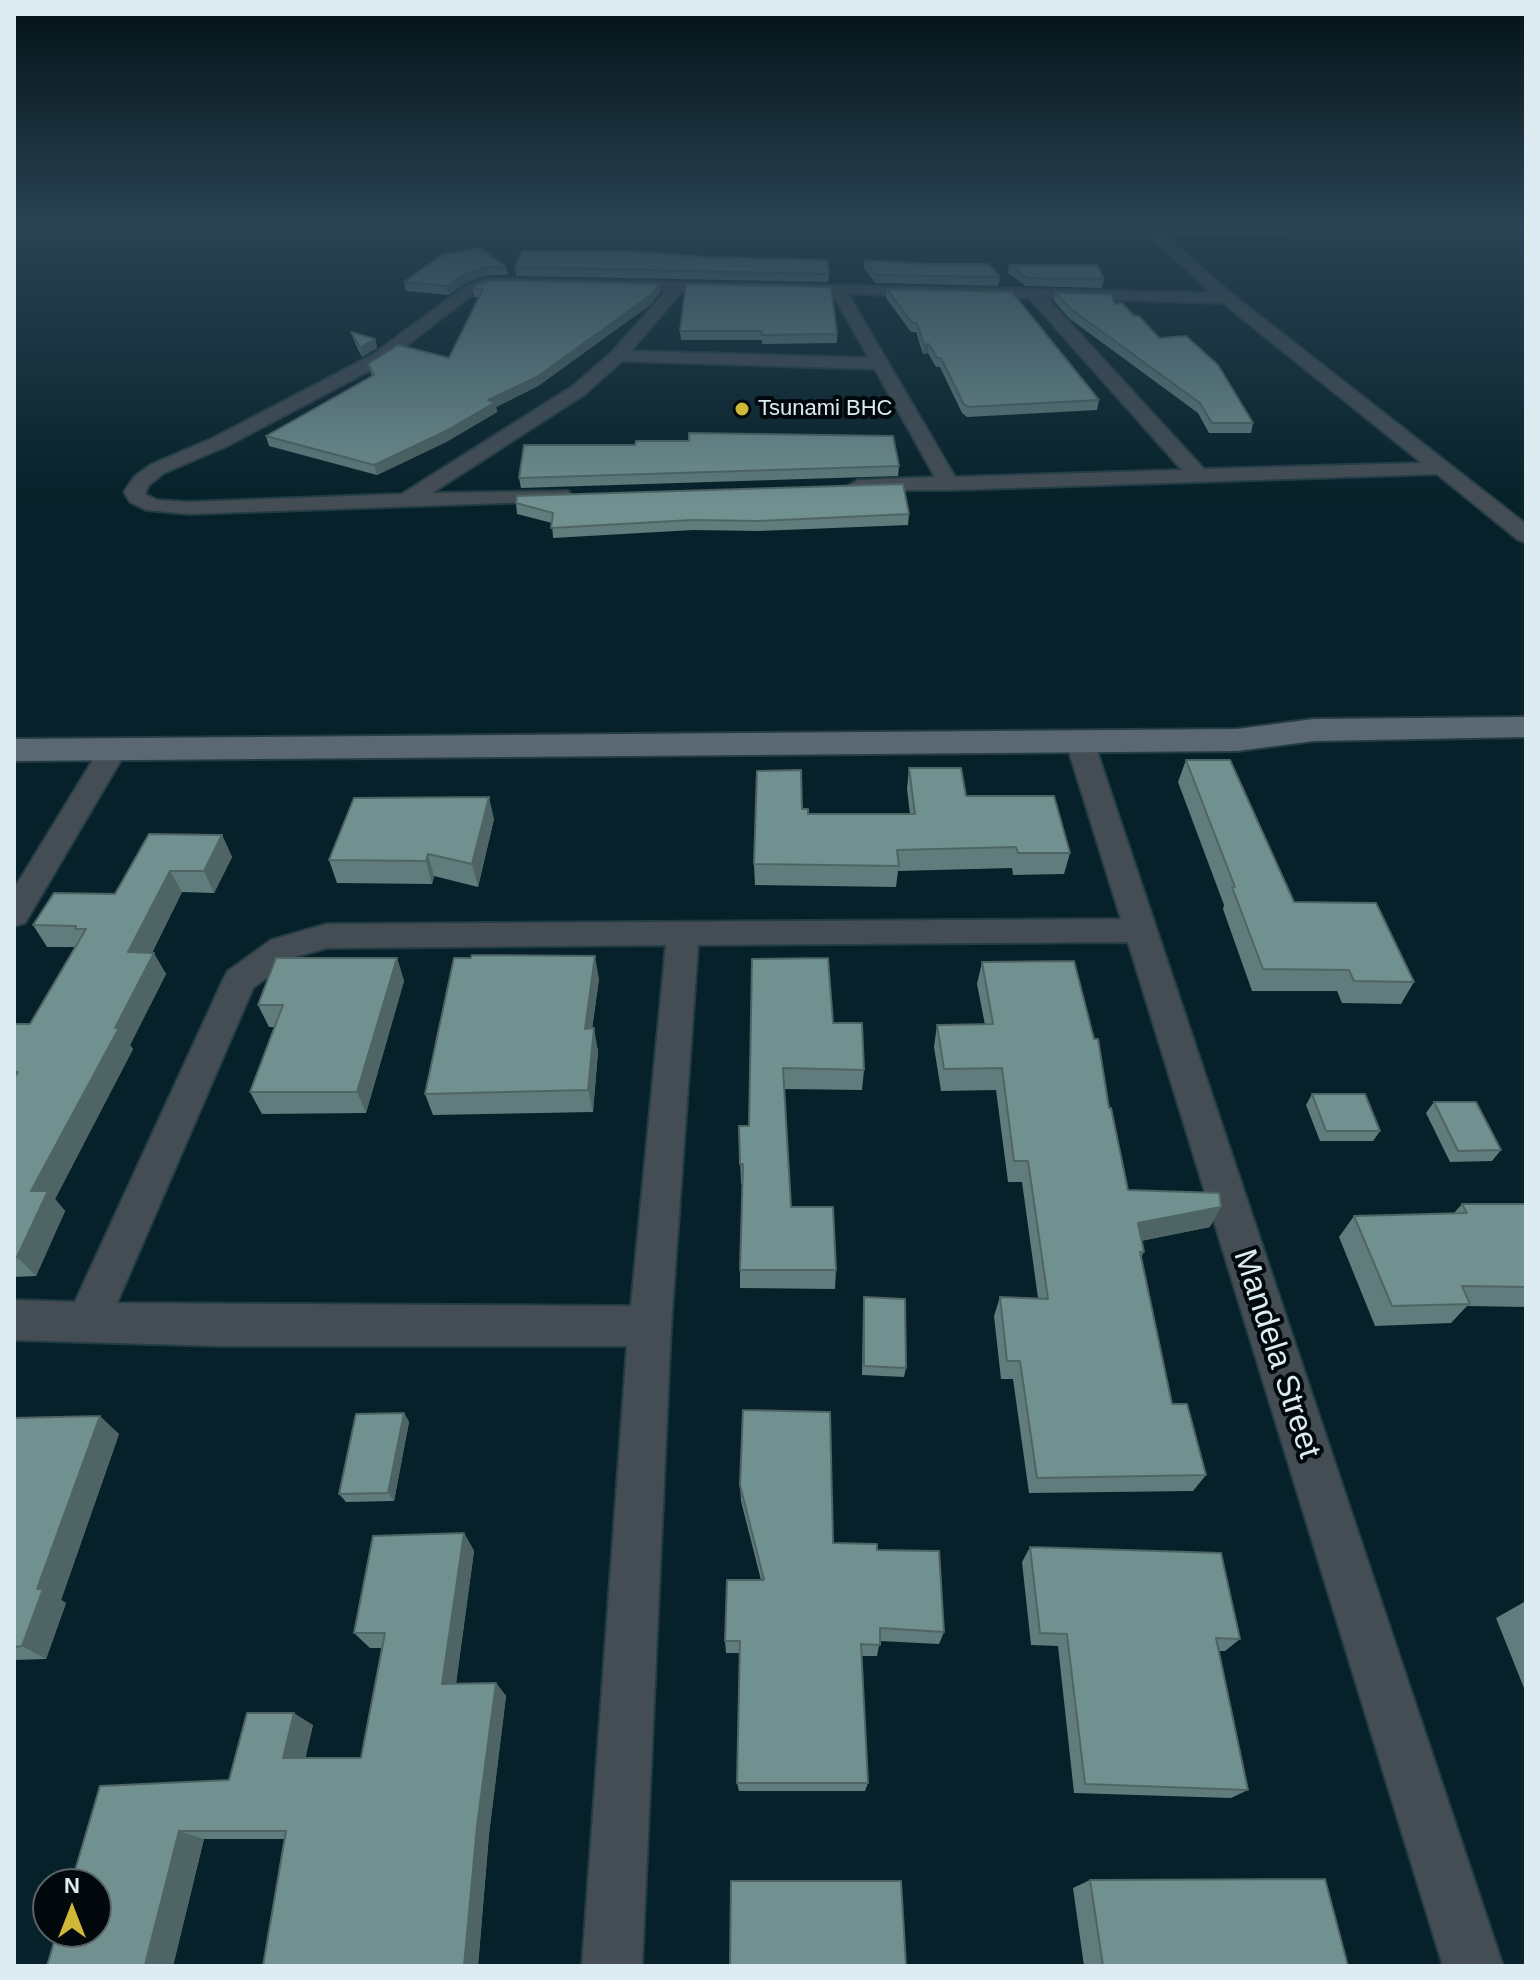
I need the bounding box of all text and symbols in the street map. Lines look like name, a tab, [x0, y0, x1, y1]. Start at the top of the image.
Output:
place label: Tsunami BHC	[758, 396, 892, 422]
marker: Tsunami BHC	[733, 400, 751, 418]
street label: Mandela Street	[1224, 1245, 1328, 1463]
north arrow	[32, 1868, 112, 1948]
text: N	[64, 1873, 80, 1898]

